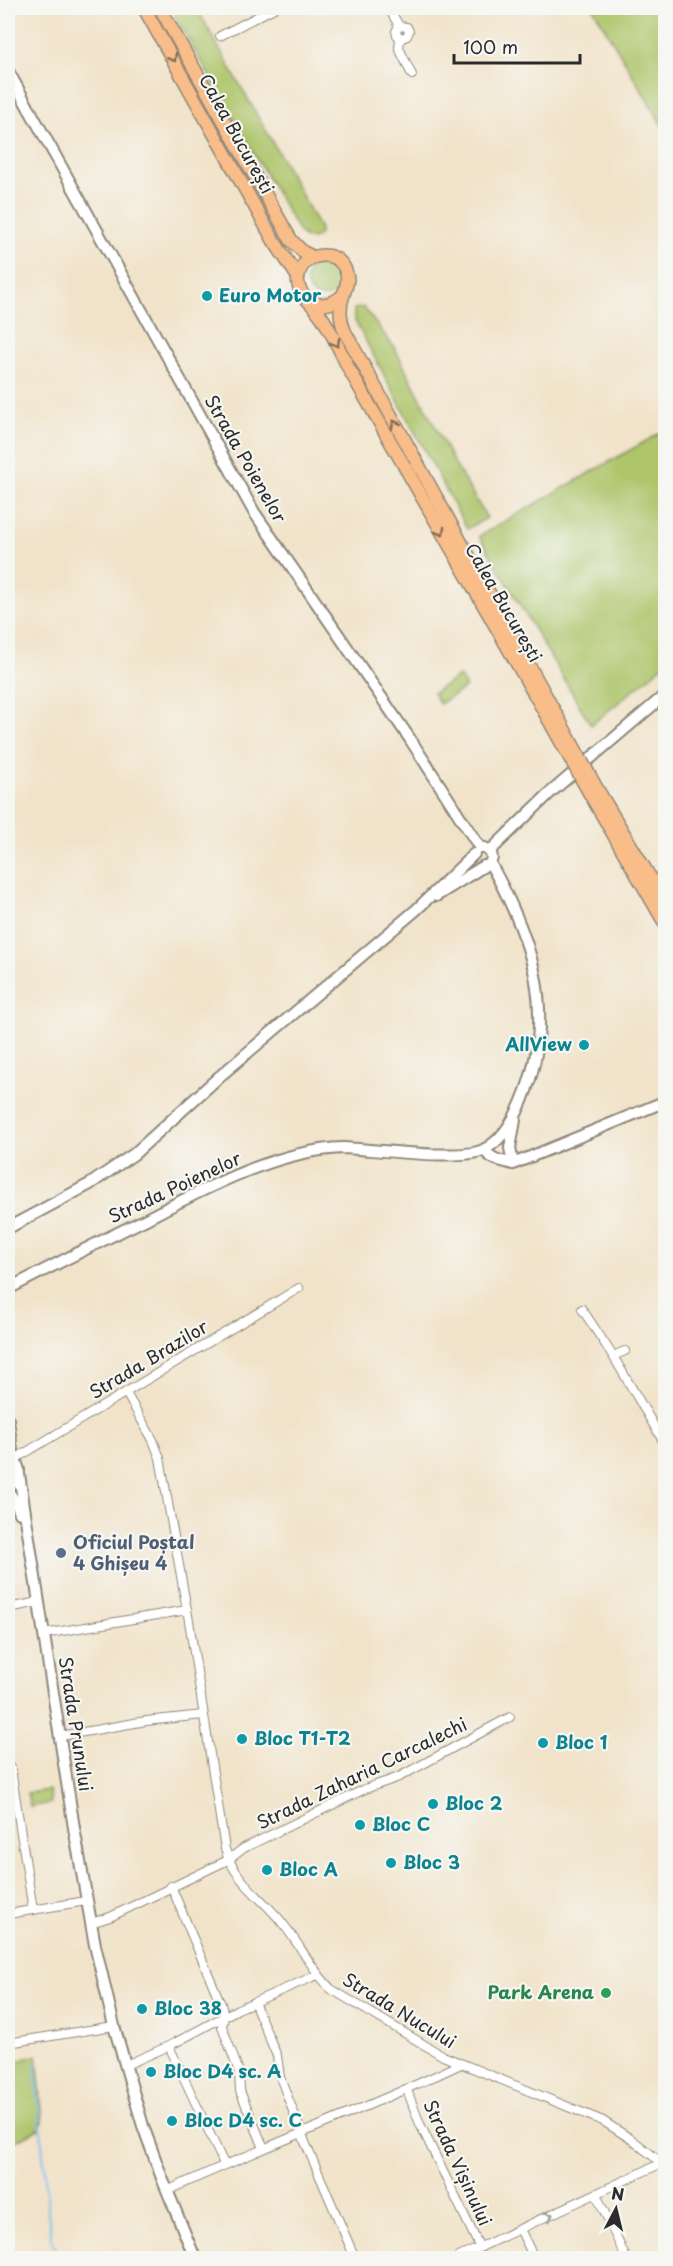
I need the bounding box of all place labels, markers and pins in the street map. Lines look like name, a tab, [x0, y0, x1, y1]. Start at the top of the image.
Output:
place label: Euro Motor	[219, 281, 322, 308]
marker: Euro Motor	[200, 289, 214, 303]
place label: AllView	[504, 1030, 572, 1057]
marker: AllView	[577, 1038, 591, 1052]
place label: Oficiul Poștal 4 Ghișeu 4	[73, 1528, 195, 1576]
marker: Oficiul Poștal 4 Ghișeu 4	[54, 1546, 68, 1560]
place label: Bloc T1-T2	[254, 1724, 351, 1751]
place label: Bloc 1	[555, 1728, 608, 1755]
marker: Bloc T1-T2	[235, 1732, 249, 1746]
marker: Bloc 1	[536, 1736, 550, 1750]
place label: Bloc 2	[445, 1789, 503, 1816]
marker: Bloc 2	[426, 1797, 440, 1811]
place label: Bloc C	[372, 1810, 430, 1837]
marker: Bloc C	[353, 1818, 367, 1832]
place label: Bloc 3	[403, 1848, 460, 1875]
place label: Bloc A	[279, 1855, 338, 1882]
marker: Bloc 3	[384, 1856, 398, 1870]
marker: Bloc A	[260, 1863, 274, 1877]
place label: Park Arena	[488, 1978, 594, 2005]
marker: Park Arena	[599, 1986, 613, 2000]
place label: Bloc 38	[154, 1994, 222, 2021]
marker: Bloc 38	[135, 2002, 149, 2016]
place label: Bloc D4 sc. A	[163, 2057, 281, 2084]
marker: Bloc D4 sc. A	[144, 2065, 158, 2079]
place label: Bloc D4 sc. C	[184, 2106, 302, 2133]
marker: Bloc D4 sc. C	[165, 2114, 179, 2128]

